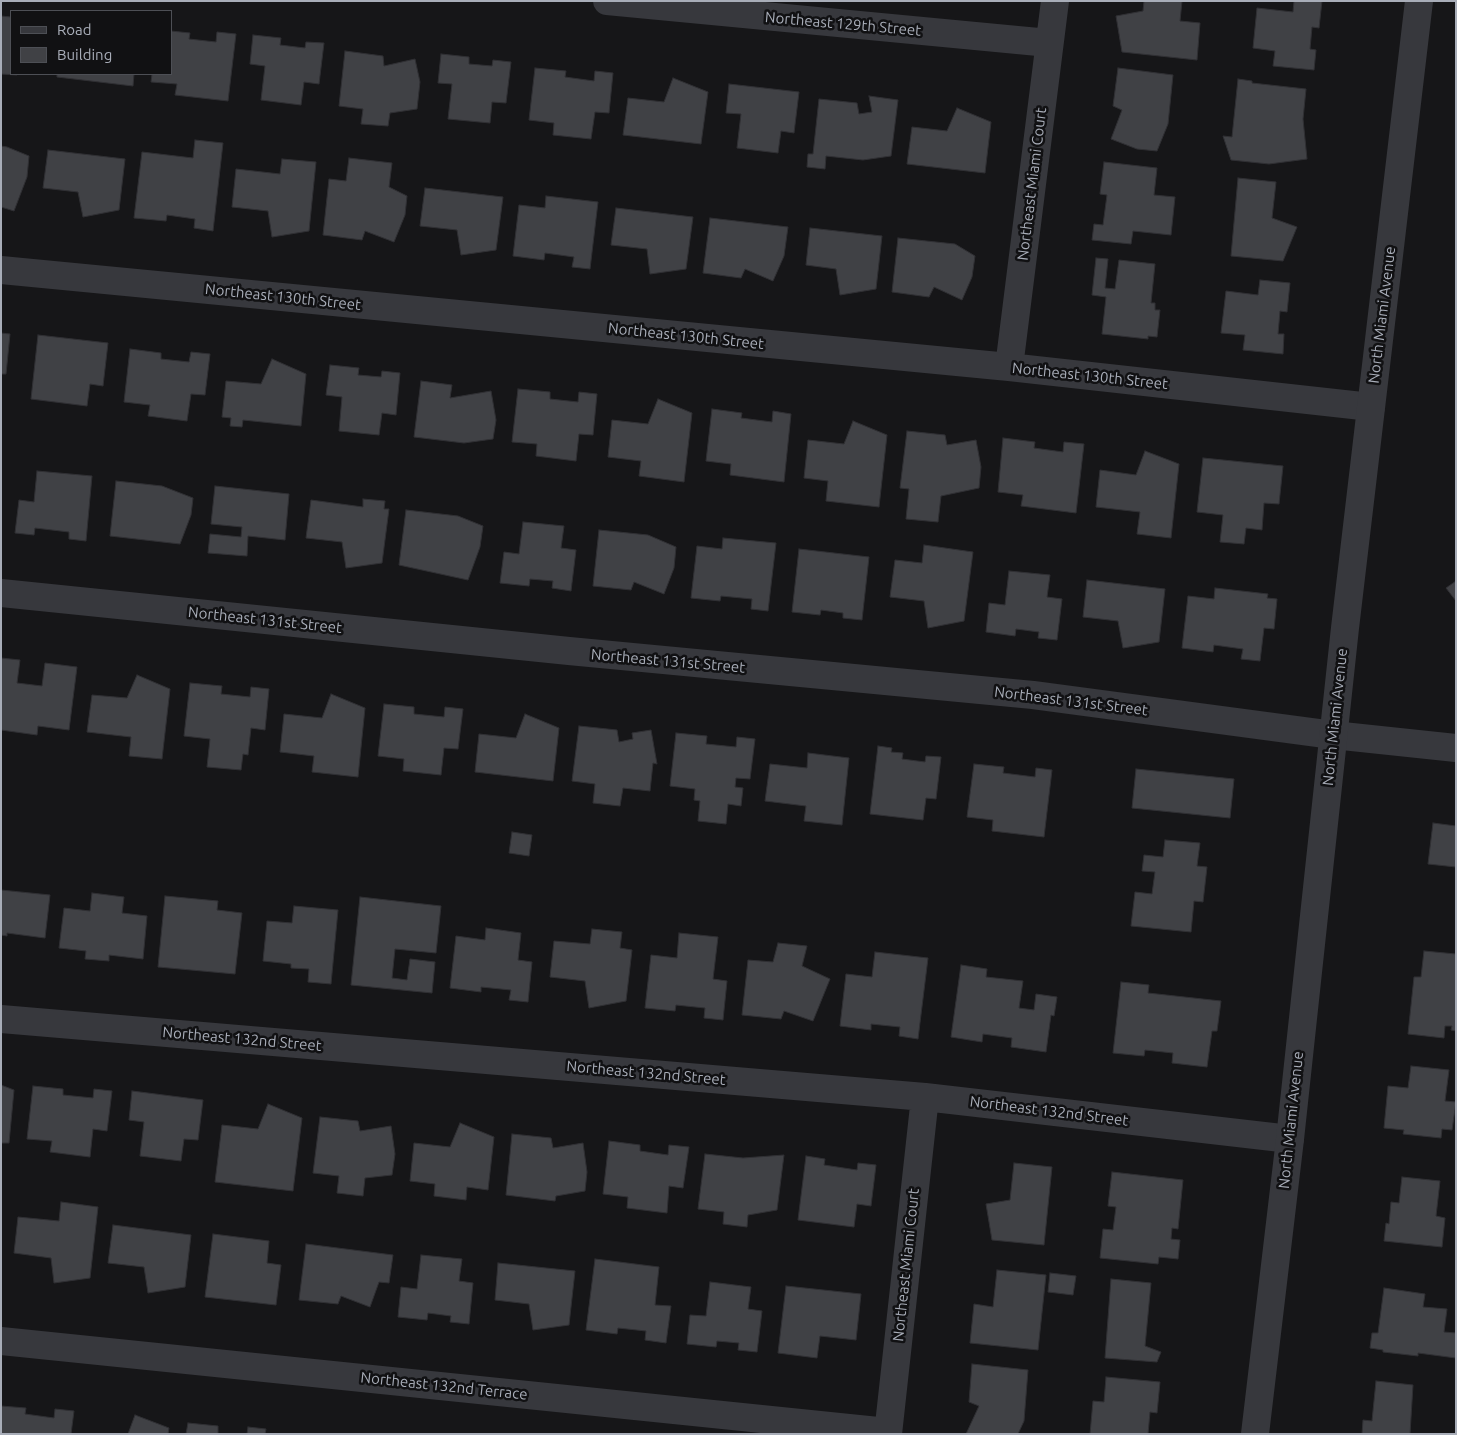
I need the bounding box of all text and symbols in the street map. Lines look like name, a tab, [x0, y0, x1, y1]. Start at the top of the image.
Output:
street label: Northeast 129th Street	[764, 8, 922, 40]
legend	[10, 10, 172, 75]
text: Road	[57, 21, 92, 38]
text: Building	[57, 46, 112, 63]
street label: Northeast Miami Court	[1014, 106, 1050, 262]
street label: North Miami Avenue	[1365, 245, 1399, 385]
street label: Northeast 130th Street	[204, 280, 362, 314]
street label: Northeast 130th Street	[607, 319, 765, 353]
street label: Northeast 130th Street	[1011, 359, 1169, 393]
street label: Northeast 131st Street	[187, 603, 343, 637]
street label: Northeast 131st Street	[590, 645, 746, 677]
street label: North Miami Avenue	[1319, 647, 1351, 787]
street label: Northeast 131st Street	[993, 683, 1149, 719]
street label: Northeast 132nd Street	[162, 1023, 322, 1055]
street label: North Miami Avenue	[1275, 1050, 1307, 1190]
street label: Northeast 132nd Street	[566, 1057, 726, 1089]
street label: Northeast 132nd Street	[969, 1092, 1129, 1130]
street label: Northeast Miami Court	[889, 1187, 923, 1343]
street label: Northeast 132nd Terrace	[360, 1368, 528, 1404]

